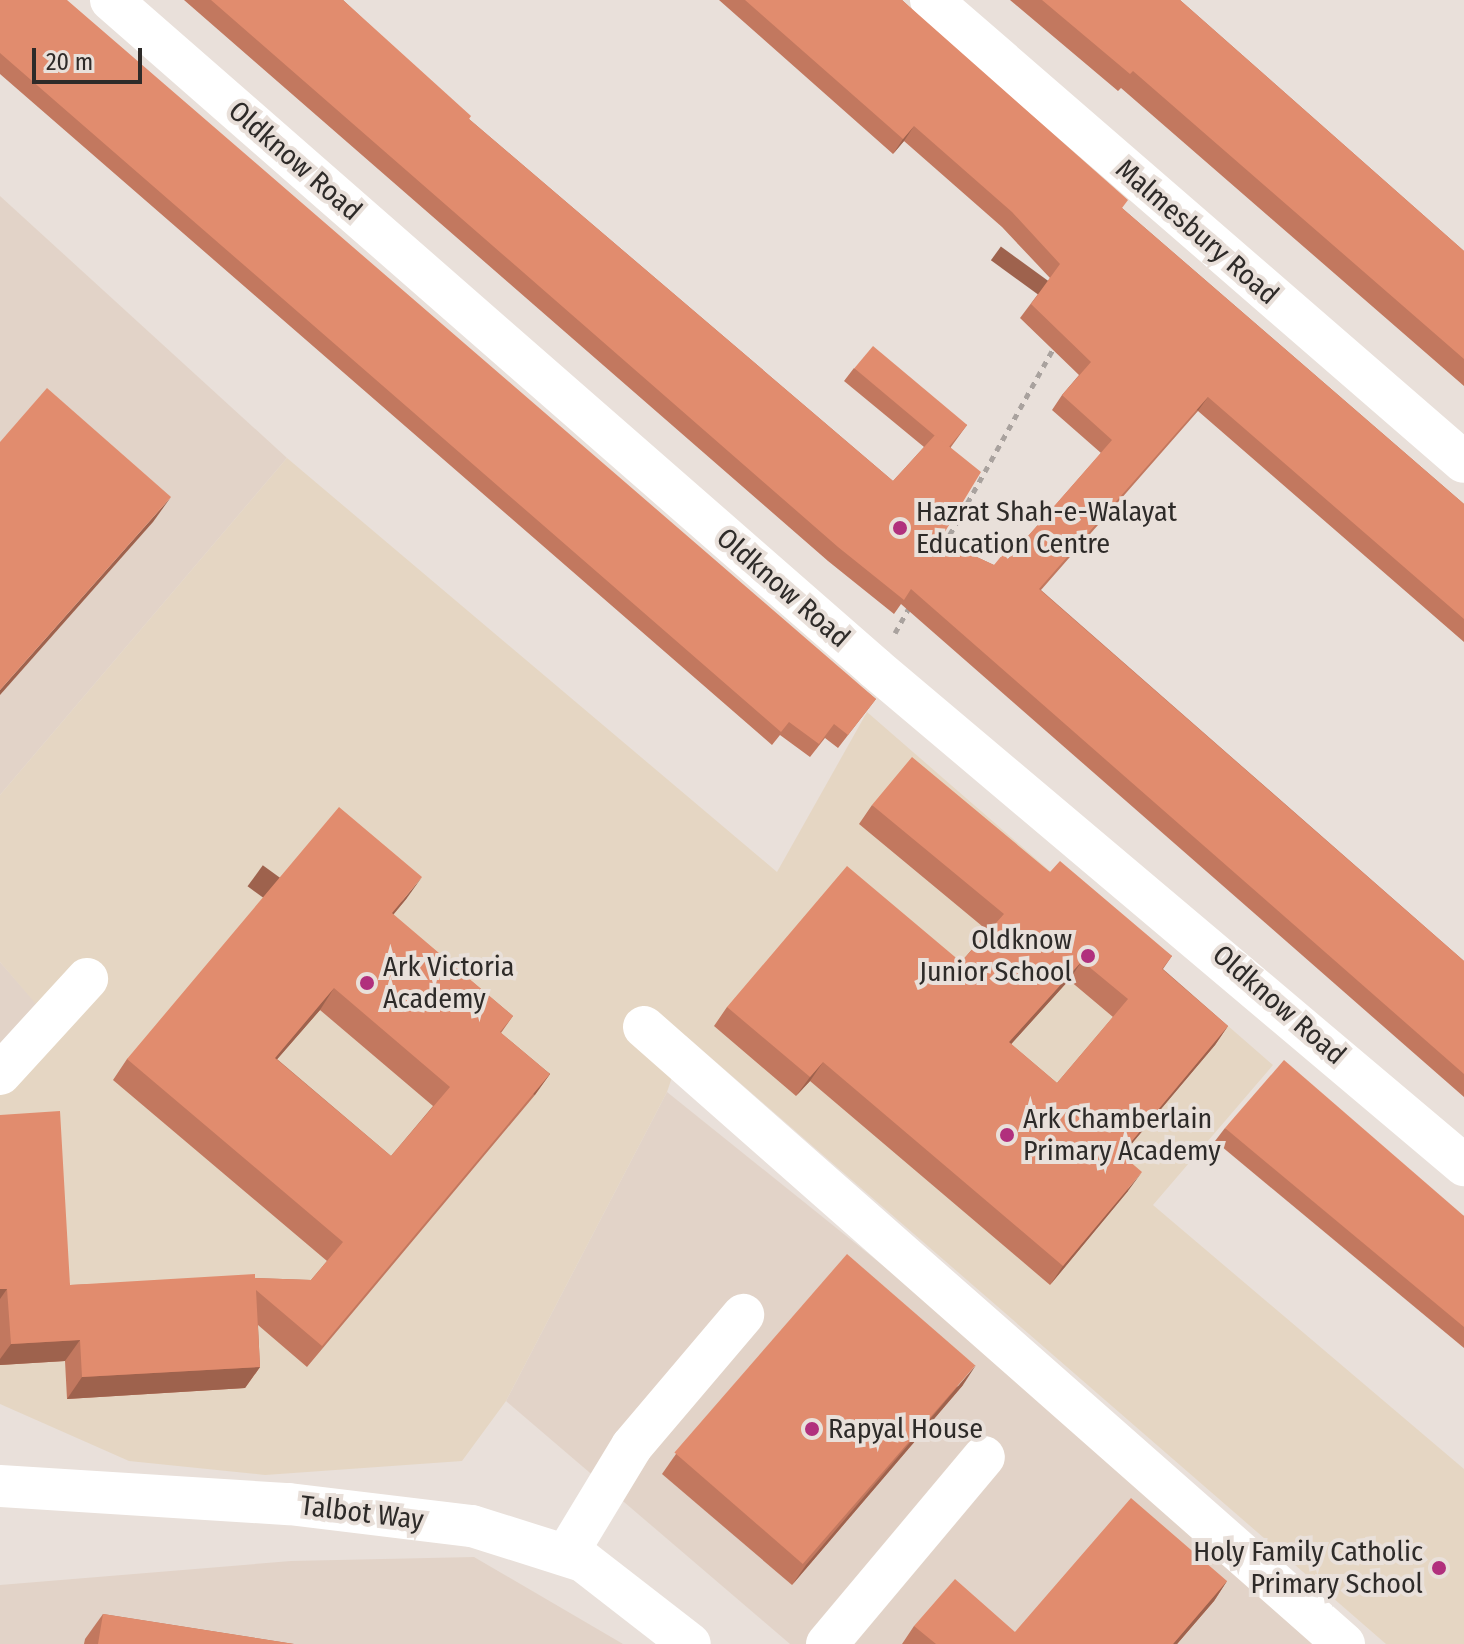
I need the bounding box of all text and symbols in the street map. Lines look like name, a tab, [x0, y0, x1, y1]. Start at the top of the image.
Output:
scale bar	[36, 32, 146, 82]
text: 20 m	[46, 48, 93, 76]
street label: Oldknow Road	[222, 94, 368, 228]
street label: Malmesbury Road	[1109, 152, 1285, 312]
place label: Hazrat Shah-e-Walayat Education Centre	[916, 495, 1177, 561]
marker: Hazrat Shah-e-Walayat Education Centre	[891, 519, 909, 537]
street label: Oldknow Road	[710, 521, 856, 655]
place label: Oldknow Junior School	[919, 923, 1072, 989]
street label: Oldknow Road	[1206, 938, 1352, 1072]
marker: Oldknow Junior School	[1079, 947, 1097, 965]
place label: Ark Victoria Academy	[383, 950, 514, 1016]
marker: Ark Victoria Academy	[358, 974, 376, 992]
place label: Ark Chamberlain Primary Academy	[1023, 1102, 1221, 1168]
marker: Ark Chamberlain Primary Academy	[998, 1126, 1016, 1144]
place label: Rapyal House	[828, 1412, 983, 1446]
marker: Rapyal House	[803, 1420, 821, 1438]
street label: Talbot Way	[299, 1489, 425, 1537]
place label: Holy Family Catholic Primary School	[1193, 1535, 1423, 1601]
marker: Holy Family Catholic Primary School	[1430, 1559, 1448, 1577]

